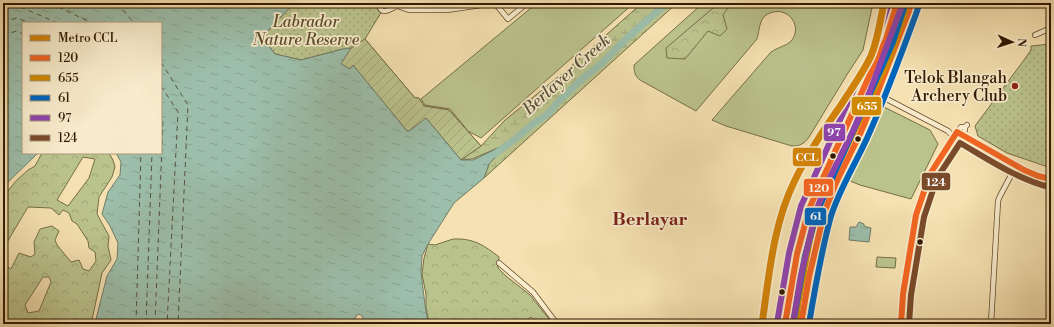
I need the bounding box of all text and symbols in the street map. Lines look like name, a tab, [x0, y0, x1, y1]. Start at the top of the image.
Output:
park label: Labrador Nature Reserve	[252, 12, 360, 50]
legend	[22, 22, 162, 154]
north arrow	[992, 22, 1032, 62]
water label: Berlayer Creek	[517, 29, 615, 121]
text: Metro CCL	[58, 31, 118, 46]
text: N	[1014, 38, 1028, 47]
text: 120	[58, 51, 78, 66]
place label: Telok Blangah Archery Club	[904, 68, 1007, 106]
text: 655	[58, 71, 79, 86]
marker: Telok Blangah Archery Club	[1010, 81, 1020, 91]
text: 61	[58, 91, 71, 106]
line badge: 655	[851, 96, 882, 116]
text: 655	[857, 100, 877, 114]
text: 97	[58, 111, 71, 126]
line badge: 97	[823, 123, 846, 142]
text: 97	[827, 126, 841, 140]
text: 124	[58, 131, 78, 146]
unlabelled marker	[853, 134, 863, 144]
line badge: CCL	[792, 147, 822, 167]
text: CCL	[795, 151, 819, 165]
unlabelled marker	[828, 151, 838, 161]
line badge: 124	[921, 172, 951, 191]
text: 124	[926, 176, 946, 190]
line badge: 120	[803, 178, 834, 197]
text: 120	[809, 182, 829, 196]
line badge: 61	[804, 207, 827, 226]
district label: Berlayar	[612, 208, 688, 231]
text: 61	[810, 210, 823, 224]
unlabelled marker	[915, 237, 925, 247]
unlabelled marker	[777, 287, 787, 297]

